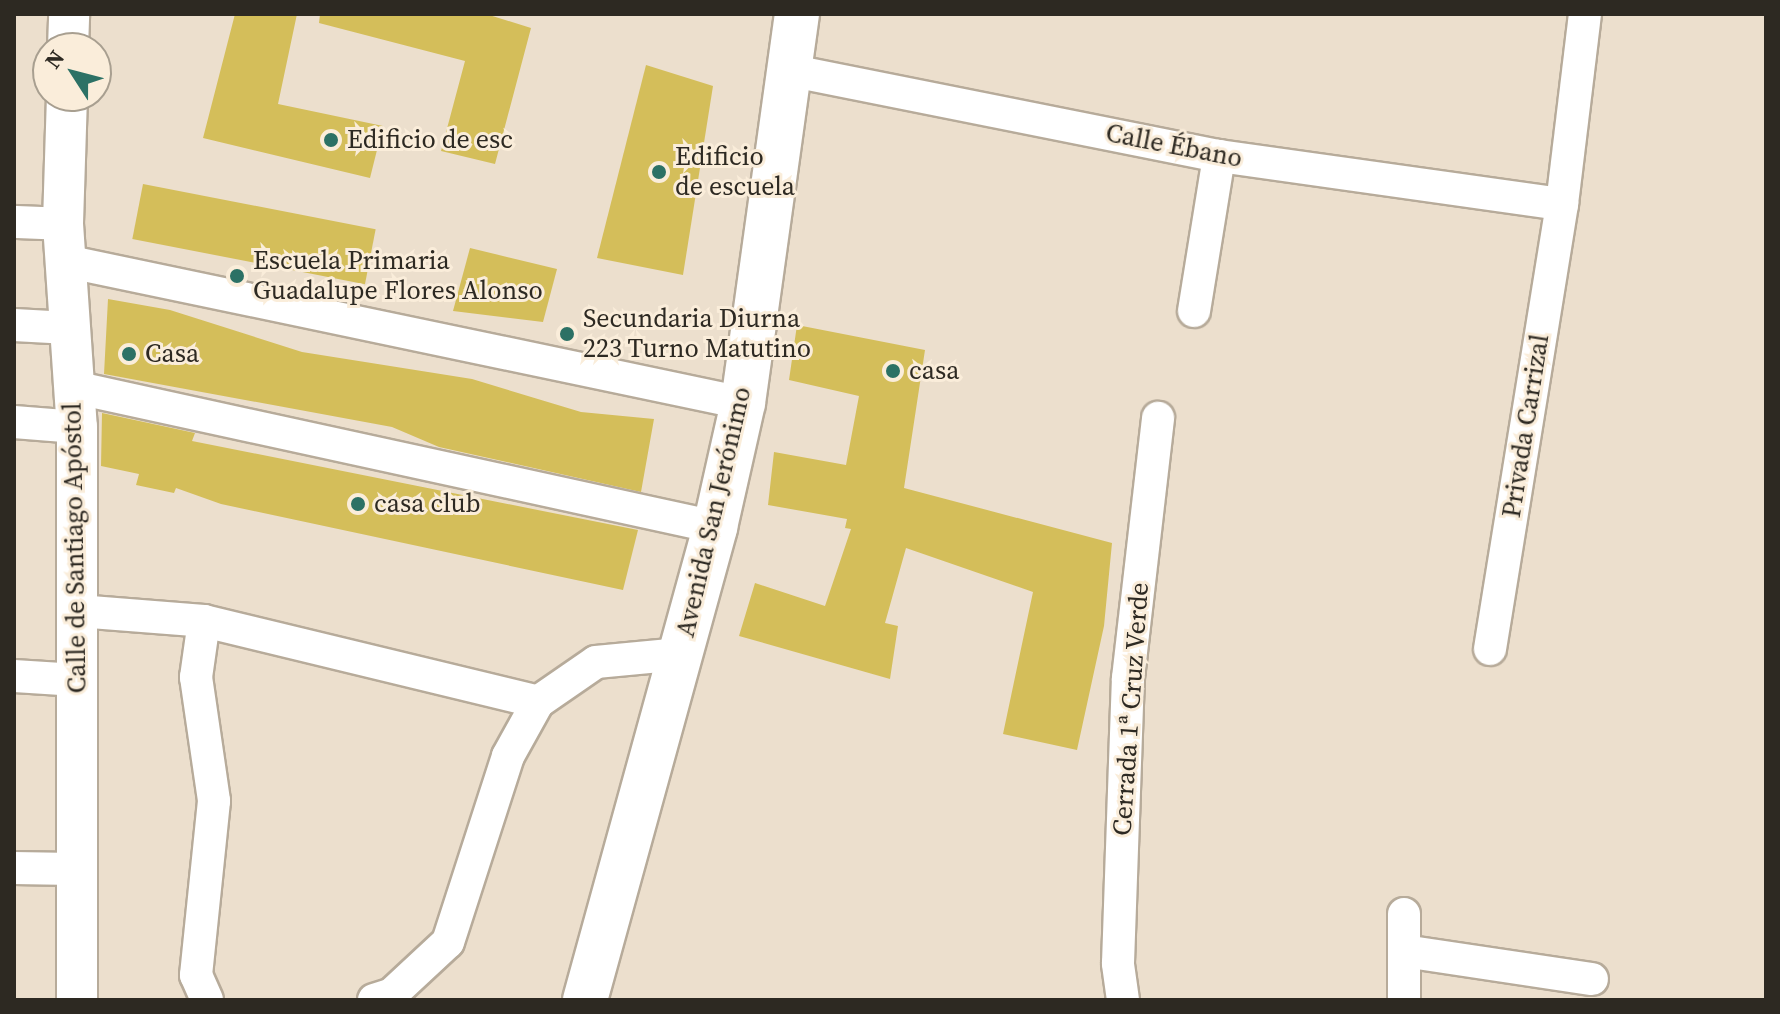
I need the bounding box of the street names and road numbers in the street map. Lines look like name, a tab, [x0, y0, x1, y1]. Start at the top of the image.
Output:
street label: Calle Ébano	[1103, 117, 1245, 175]
street label: Privada Carrizal	[1496, 332, 1556, 520]
street label: Avenida San Jerónimo	[670, 384, 758, 640]
street label: Calle de Santiago Apóstol	[57, 402, 93, 694]
street label: Cerrada 1ª Cruz Verde	[1107, 581, 1155, 837]

